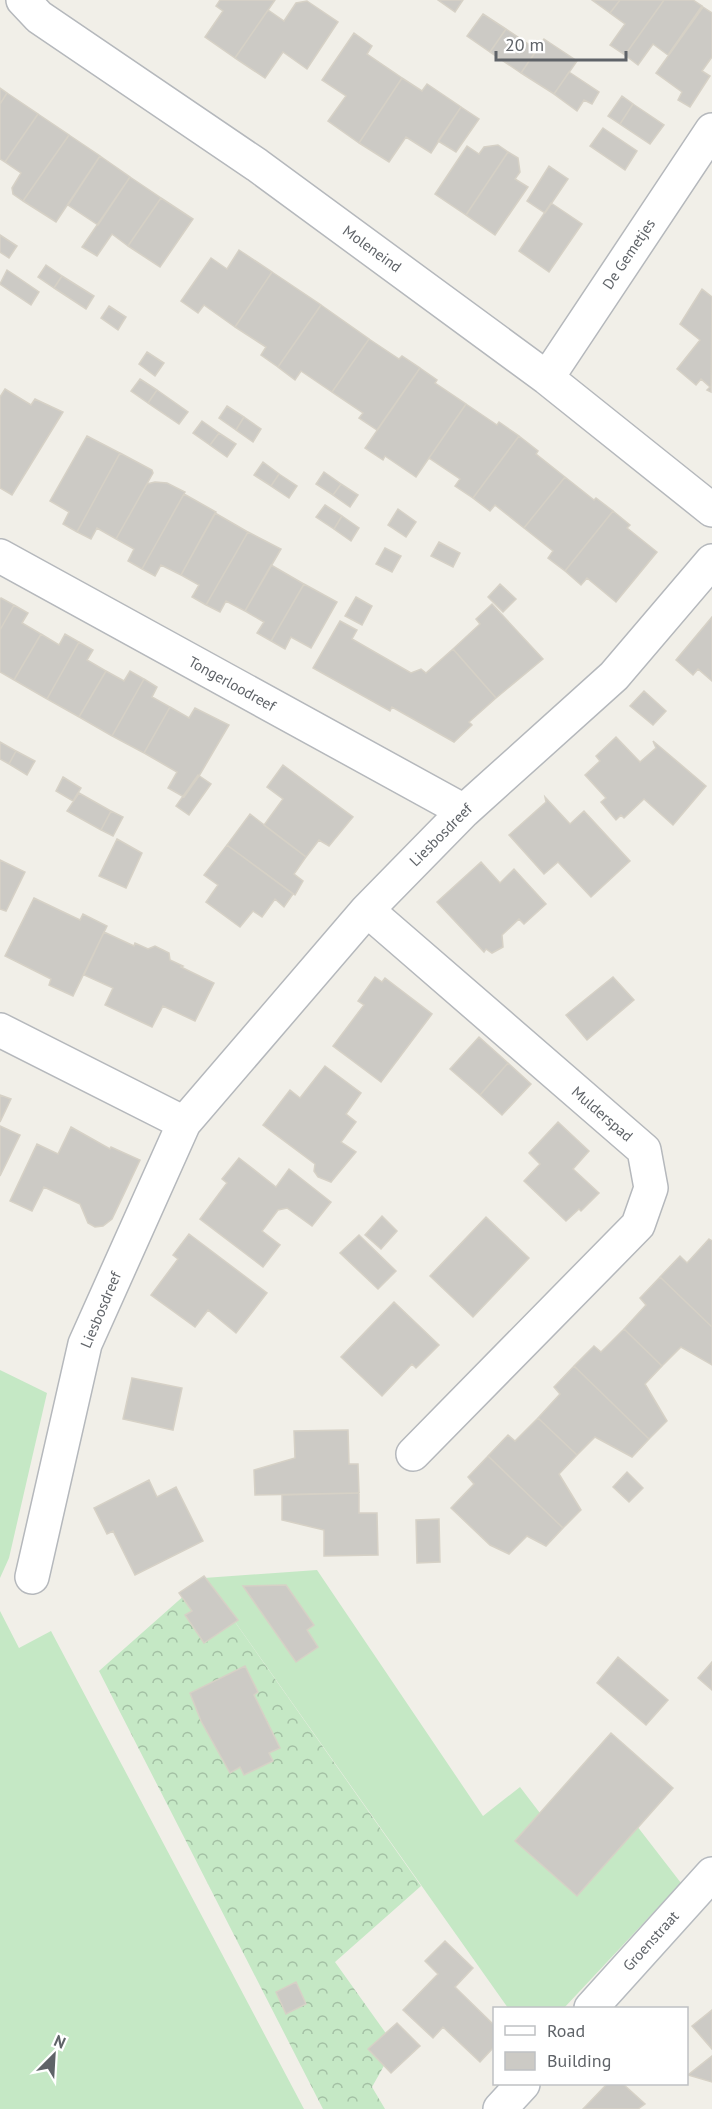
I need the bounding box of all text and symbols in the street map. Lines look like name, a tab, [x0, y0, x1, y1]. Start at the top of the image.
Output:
scale bar	[496, 24, 626, 62]
text: 20 m	[505, 33, 544, 56]
street label: De Gemetjes	[598, 215, 659, 293]
street label: Moleneind	[339, 221, 405, 276]
street label: Tongerloodreef	[185, 652, 280, 716]
street label: Liesbosdreef	[405, 798, 477, 870]
street label: Mulderspad	[568, 1082, 637, 1145]
street label: Liesbosdreef	[76, 1268, 126, 1351]
street label: Groenstraat	[619, 1907, 683, 1975]
legend	[493, 2007, 688, 2085]
text: Road	[547, 2019, 585, 2042]
north arrow	[24, 2025, 84, 2085]
text: N	[51, 2030, 69, 2053]
text: Building	[547, 2049, 611, 2072]

